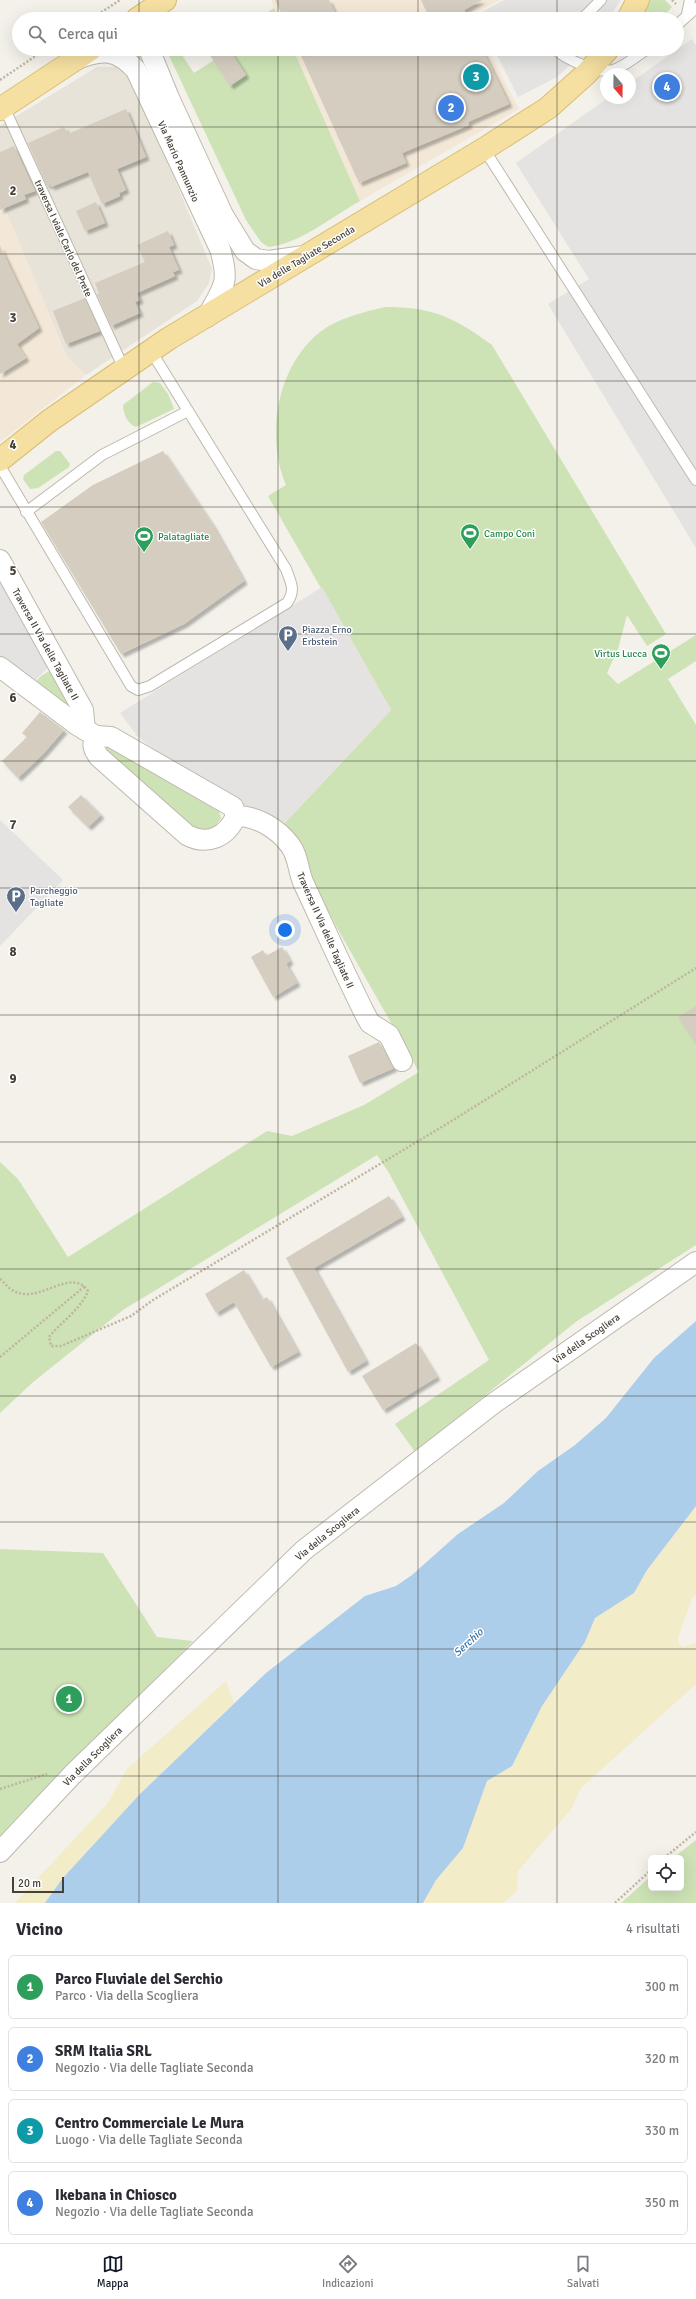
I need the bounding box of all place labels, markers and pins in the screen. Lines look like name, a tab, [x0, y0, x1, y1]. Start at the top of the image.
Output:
pin: 3	[463, 62, 489, 92]
pin: 4	[654, 72, 680, 102]
pin: 2	[438, 93, 464, 123]
sports icon: Campo Coni	[459, 522, 481, 550]
sports icon: Palatagliate	[133, 525, 155, 553]
place label: Campo Coni	[484, 528, 535, 540]
place label: Palatagliate	[158, 531, 209, 543]
parking icon: Piazza Erno Erbstein	[277, 624, 299, 652]
place label: Piazza Erno Erbstein	[302, 624, 352, 648]
sports icon: Virtus Lucca	[650, 642, 672, 670]
place label: Virtus Lucca	[594, 648, 647, 660]
parking icon: Parcheggio Tagliate	[5, 885, 27, 913]
place label: Parcheggio Tagliate	[30, 885, 78, 909]
pin: 1	[56, 1684, 82, 1714]

